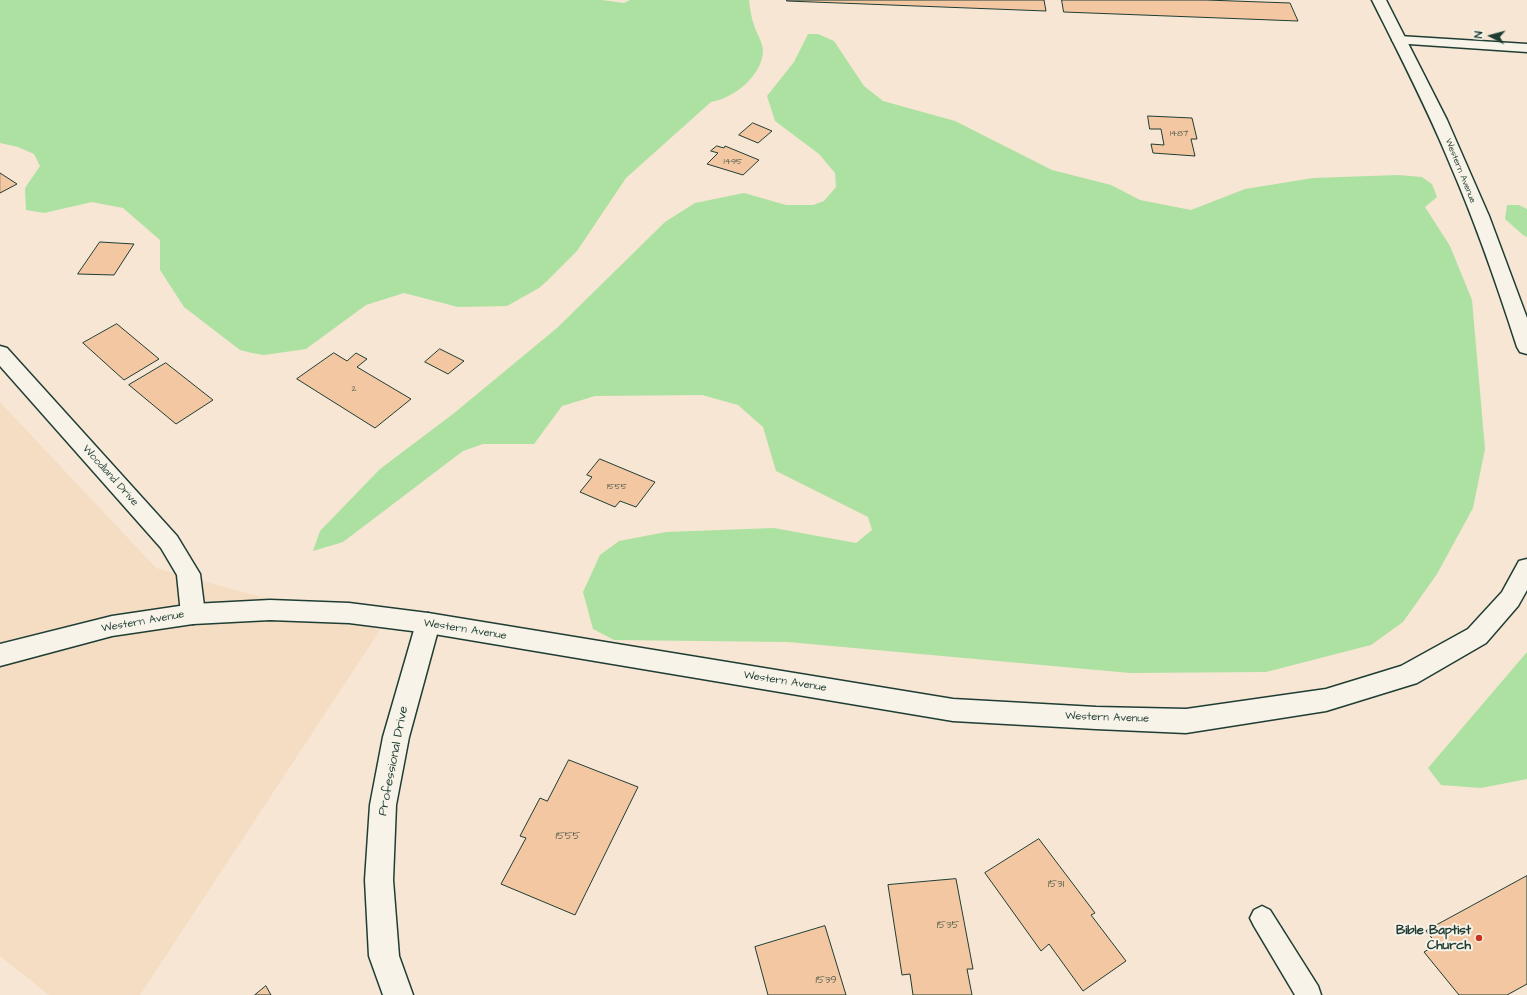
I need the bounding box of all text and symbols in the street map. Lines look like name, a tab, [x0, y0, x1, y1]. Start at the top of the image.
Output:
north arrow	[1471, 16, 1511, 56]
text: N	[1471, 30, 1486, 39]
house number: 1487	[1170, 129, 1188, 139]
street label: Western Avenue	[1442, 137, 1478, 205]
house number: 1495	[724, 157, 742, 167]
house number: 2	[351, 384, 357, 394]
street label: Woodland Drive	[79, 443, 141, 509]
house number: 1555	[607, 482, 627, 492]
street label: Western Avenue	[101, 608, 185, 636]
street label: Western Avenue	[423, 617, 507, 643]
street label: Western Avenue	[743, 669, 827, 695]
street label: Professional Drive	[376, 705, 412, 817]
street label: Western Avenue	[1065, 710, 1149, 726]
house number: 1555	[556, 830, 580, 844]
house number: 1531	[1048, 878, 1064, 892]
house number: 1535	[937, 919, 959, 933]
place label: Bible Baptist Church	[1396, 923, 1471, 954]
marker: Bible Baptist Church	[1474, 933, 1484, 943]
house number: 1539	[815, 974, 837, 988]

